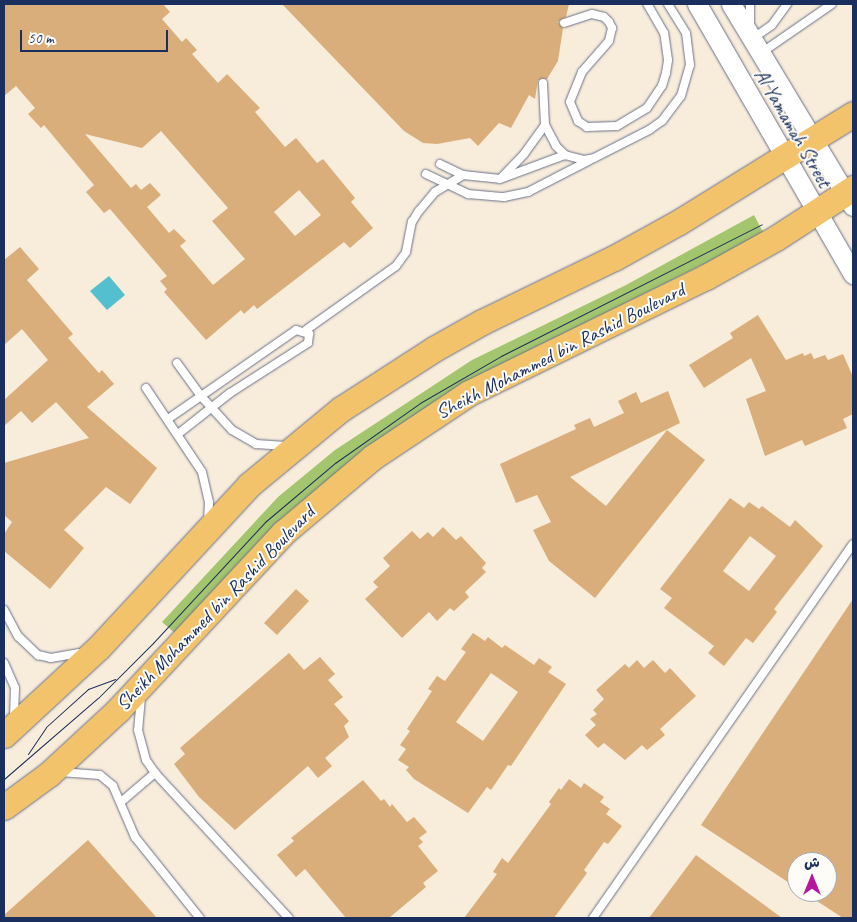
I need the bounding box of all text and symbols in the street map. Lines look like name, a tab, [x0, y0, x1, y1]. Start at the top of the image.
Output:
scale bar	[22, 20, 170, 52]
text: 50 m	[28, 29, 54, 48]
street label: Al Yamamah Street	[749, 64, 837, 192]
street label: Sheikh Mohammed bin Rashid Boulevard	[432, 278, 688, 424]
street label: Sheikh Mohammed bin Rashid Boulevard	[111, 501, 319, 715]
north arrow	[787, 852, 837, 902]
text: ش	[804, 854, 820, 871]

